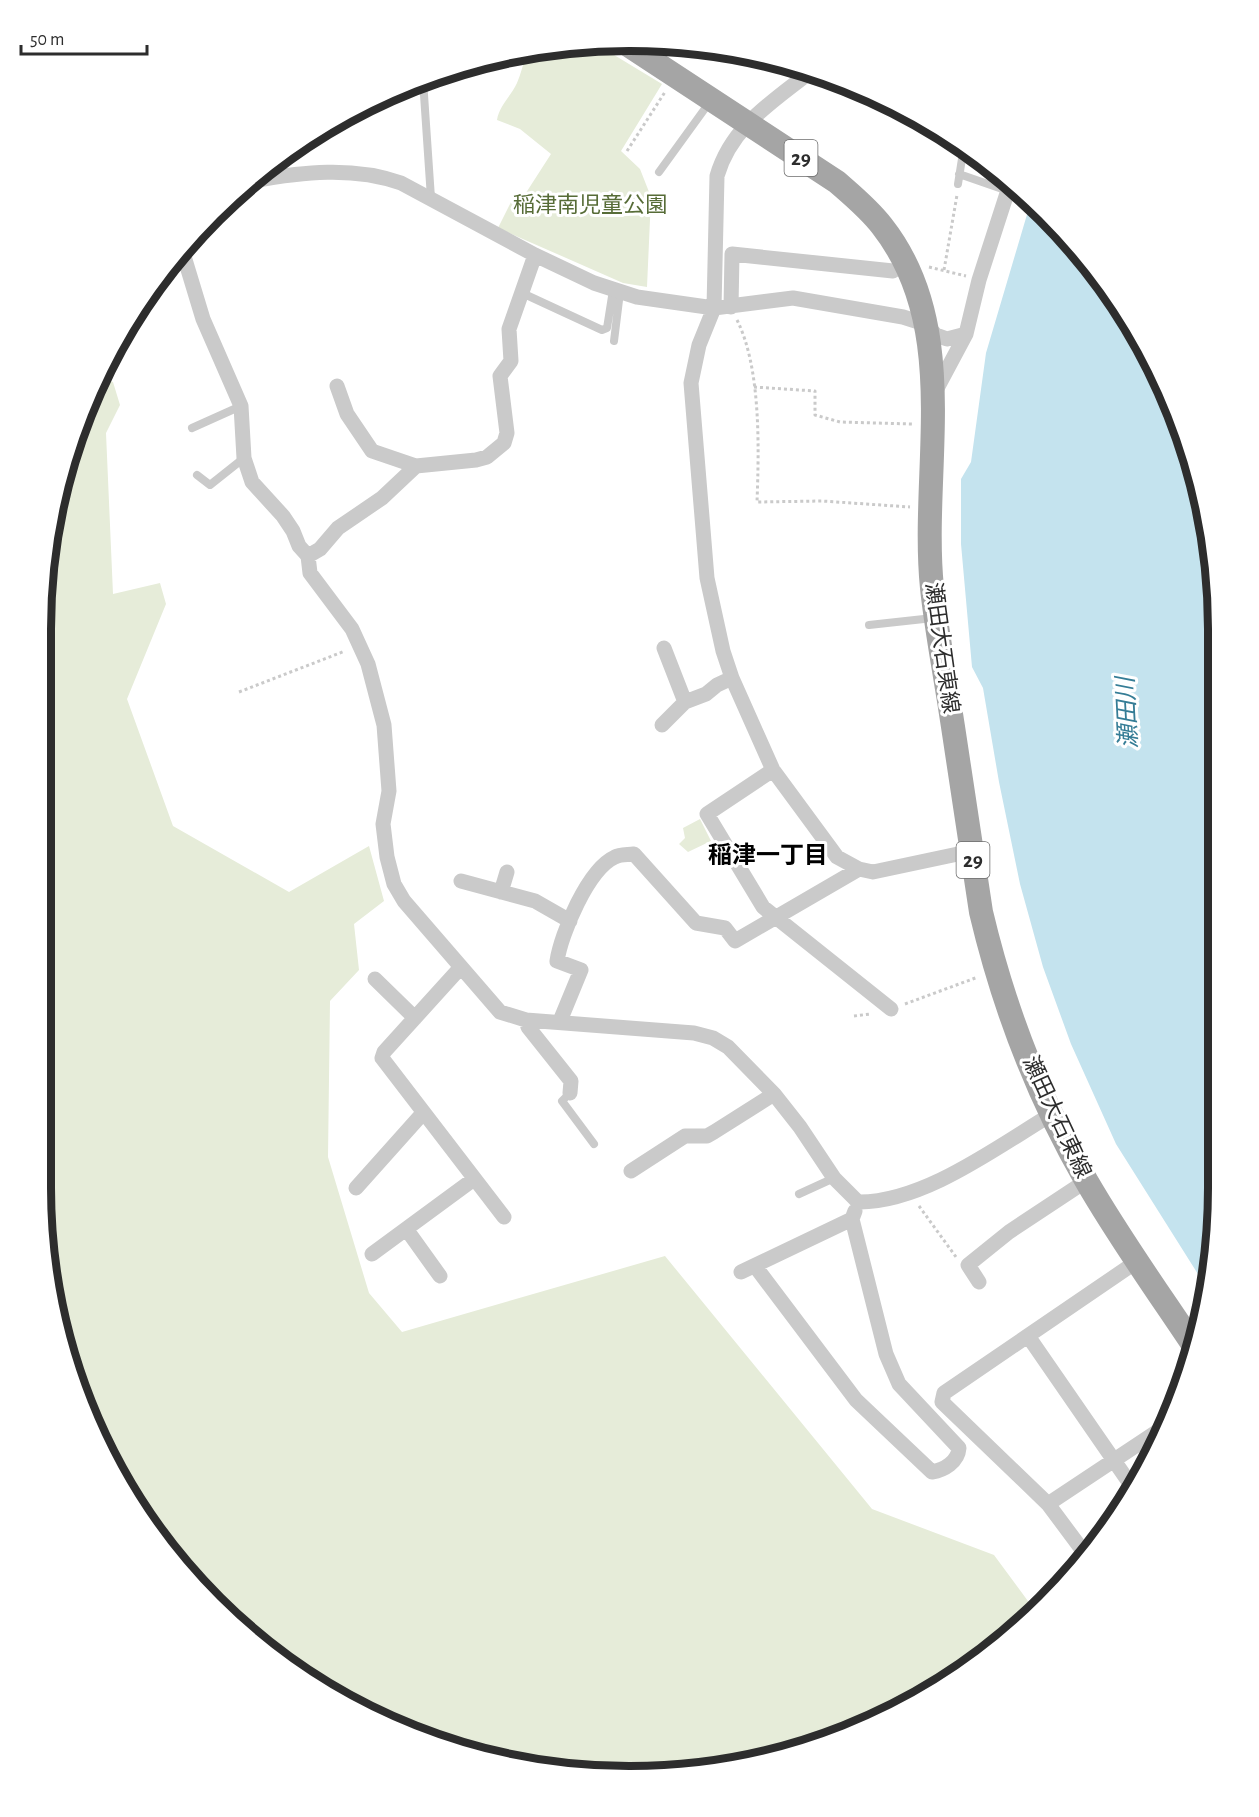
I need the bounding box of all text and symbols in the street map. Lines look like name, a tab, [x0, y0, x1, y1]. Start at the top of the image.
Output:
scale bar	[21, 18, 147, 56]
text: 50 m	[30, 31, 64, 49]
road number: 29	[784, 140, 818, 176]
park label: 稲津南児童公園	[513, 193, 667, 216]
street label: 瀬田大石東線	[922, 581, 963, 715]
water label: 瀬田川	[1112, 673, 1142, 750]
district label: 稲津一丁目	[708, 842, 828, 868]
road number: 29	[956, 842, 990, 878]
street label: 瀬田大石東線	[1019, 1052, 1096, 1181]

